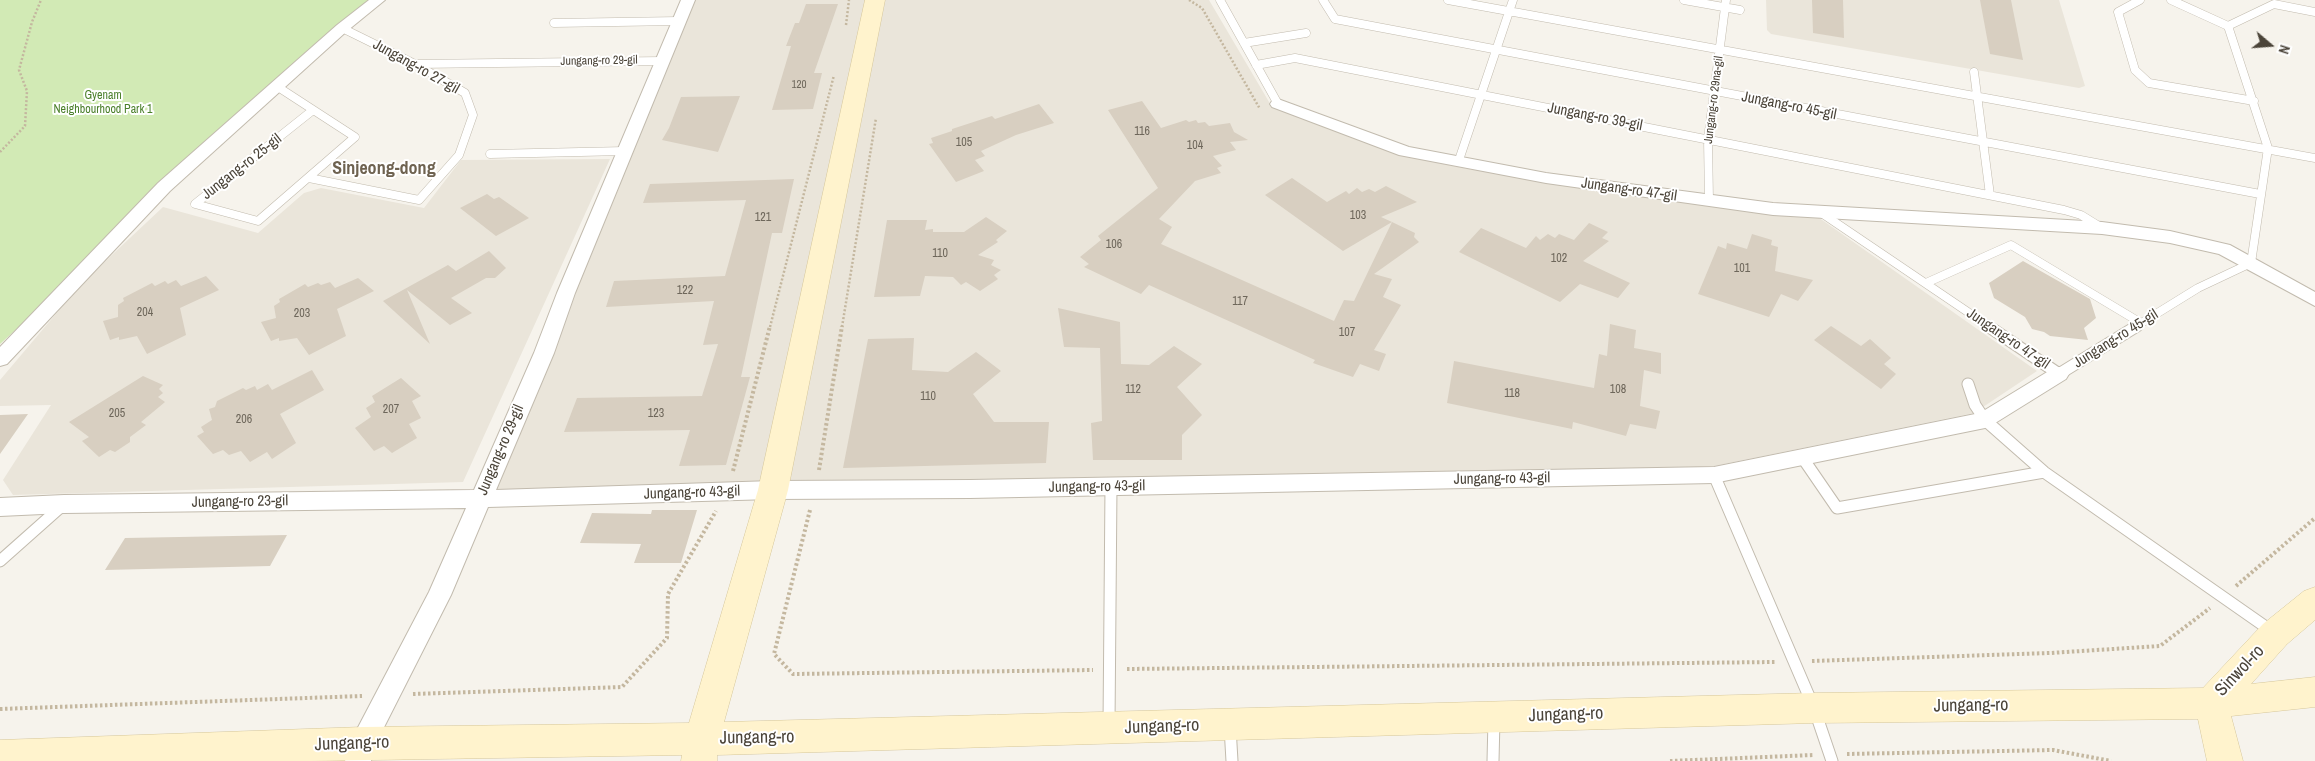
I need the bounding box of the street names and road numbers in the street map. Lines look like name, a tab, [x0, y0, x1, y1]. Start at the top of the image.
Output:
street label: Jungang-ro 27-gil	[369, 36, 463, 98]
street label: Jungang-ro 29-gil	[560, 53, 638, 69]
street label: Jungang-ro 29na-gil	[1701, 55, 1727, 145]
street label: Jungang-ro 45-gil	[1740, 88, 1838, 124]
street label: Jungang-ro 39-gil	[1546, 99, 1644, 135]
street label: Jungang-ro 25-gil	[198, 130, 286, 204]
street label: Jungang-ro 47-gil	[1580, 174, 1678, 206]
street label: Jungang-ro 47-gil	[1963, 305, 2053, 373]
street label: Jungang-ro 45-gil	[2070, 306, 2162, 372]
street label: Jungang-ro 29-gil	[474, 402, 528, 498]
street label: Jungang-ro 43-gil	[1454, 469, 1550, 489]
street label: Jungang-ro 43-gil	[1049, 477, 1145, 497]
street label: Jungang-ro 43-gil	[644, 482, 740, 504]
street label: Jungang-ro 23-gil	[192, 492, 288, 512]
street label: Sinwol-ro	[2211, 641, 2269, 701]
street label: Jungang-ro	[1933, 695, 2009, 717]
street label: Jungang-ro	[1528, 703, 1604, 727]
street label: Jungang-ro	[1124, 715, 1200, 739]
street label: Jungang-ro	[719, 727, 795, 749]
street label: Jungang-ro	[314, 732, 390, 756]

